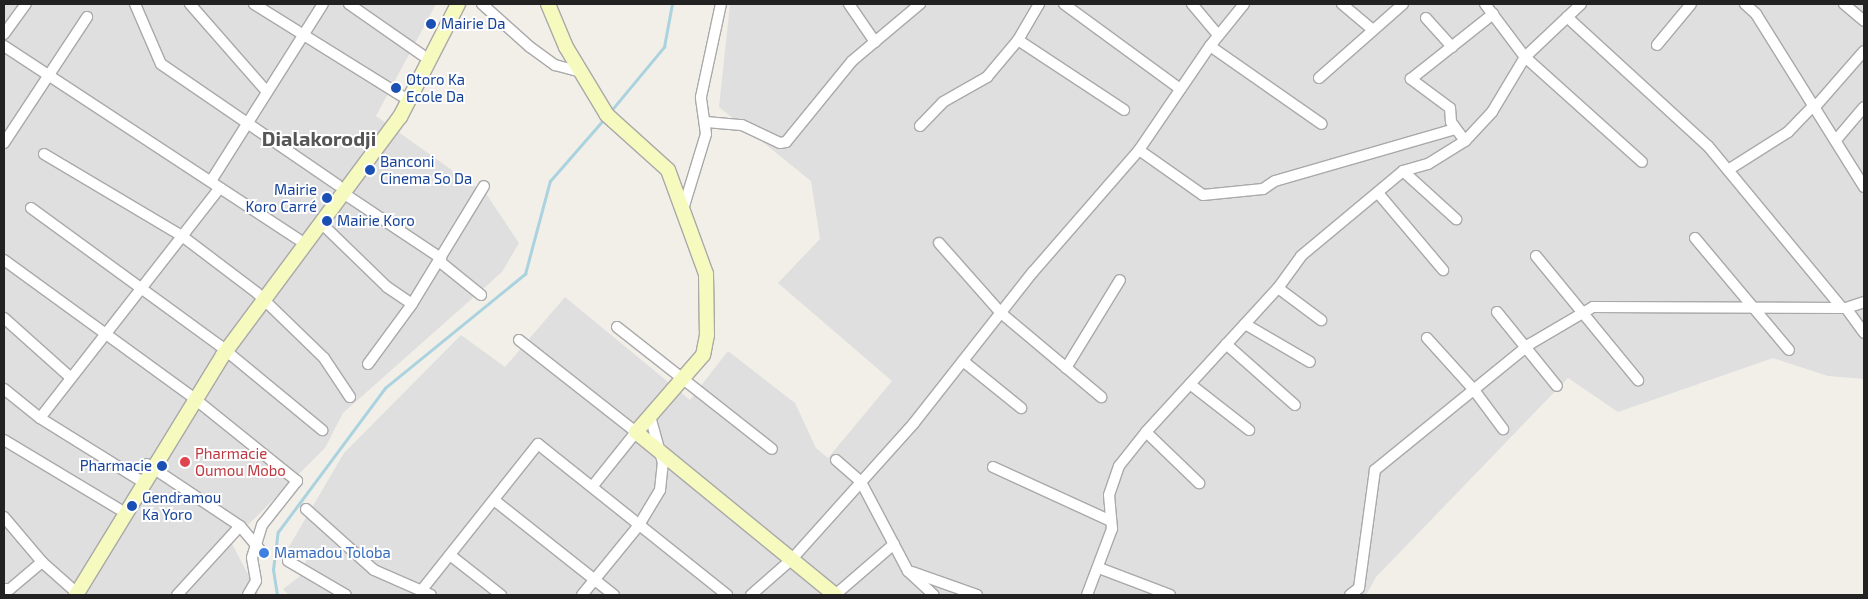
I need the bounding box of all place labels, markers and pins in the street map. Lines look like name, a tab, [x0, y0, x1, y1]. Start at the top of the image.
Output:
place label: Mairie Da	[441, 15, 505, 33]
marker: Mairie Da	[425, 18, 437, 30]
place label: Otoro Ka Ecole Da	[406, 70, 465, 105]
marker: Otoro Ka Ecole Da	[390, 82, 402, 94]
place label: Banconi Cinema So Da	[380, 152, 472, 187]
marker: Banconi Cinema So Da	[364, 164, 376, 176]
place label: Mairie Koro Carré	[245, 180, 317, 215]
marker: Mairie Koro Carré	[321, 192, 333, 204]
place label: Mairie Koro	[337, 212, 415, 230]
marker: Mairie Koro	[321, 215, 333, 227]
place label: Pharmacie Oumou Mobo	[195, 444, 286, 479]
marker: Pharmacie Oumou Mobo	[179, 456, 191, 468]
place label: Pharmacie	[80, 457, 152, 475]
marker: Pharmacie	[156, 460, 168, 472]
place label: Gendramou Ka Yoro	[142, 488, 221, 523]
marker: Gendramou Ka Yoro	[126, 500, 138, 512]
place label: Mamadou Toloba	[274, 544, 391, 562]
marker: Mamadou Toloba	[258, 547, 270, 559]

